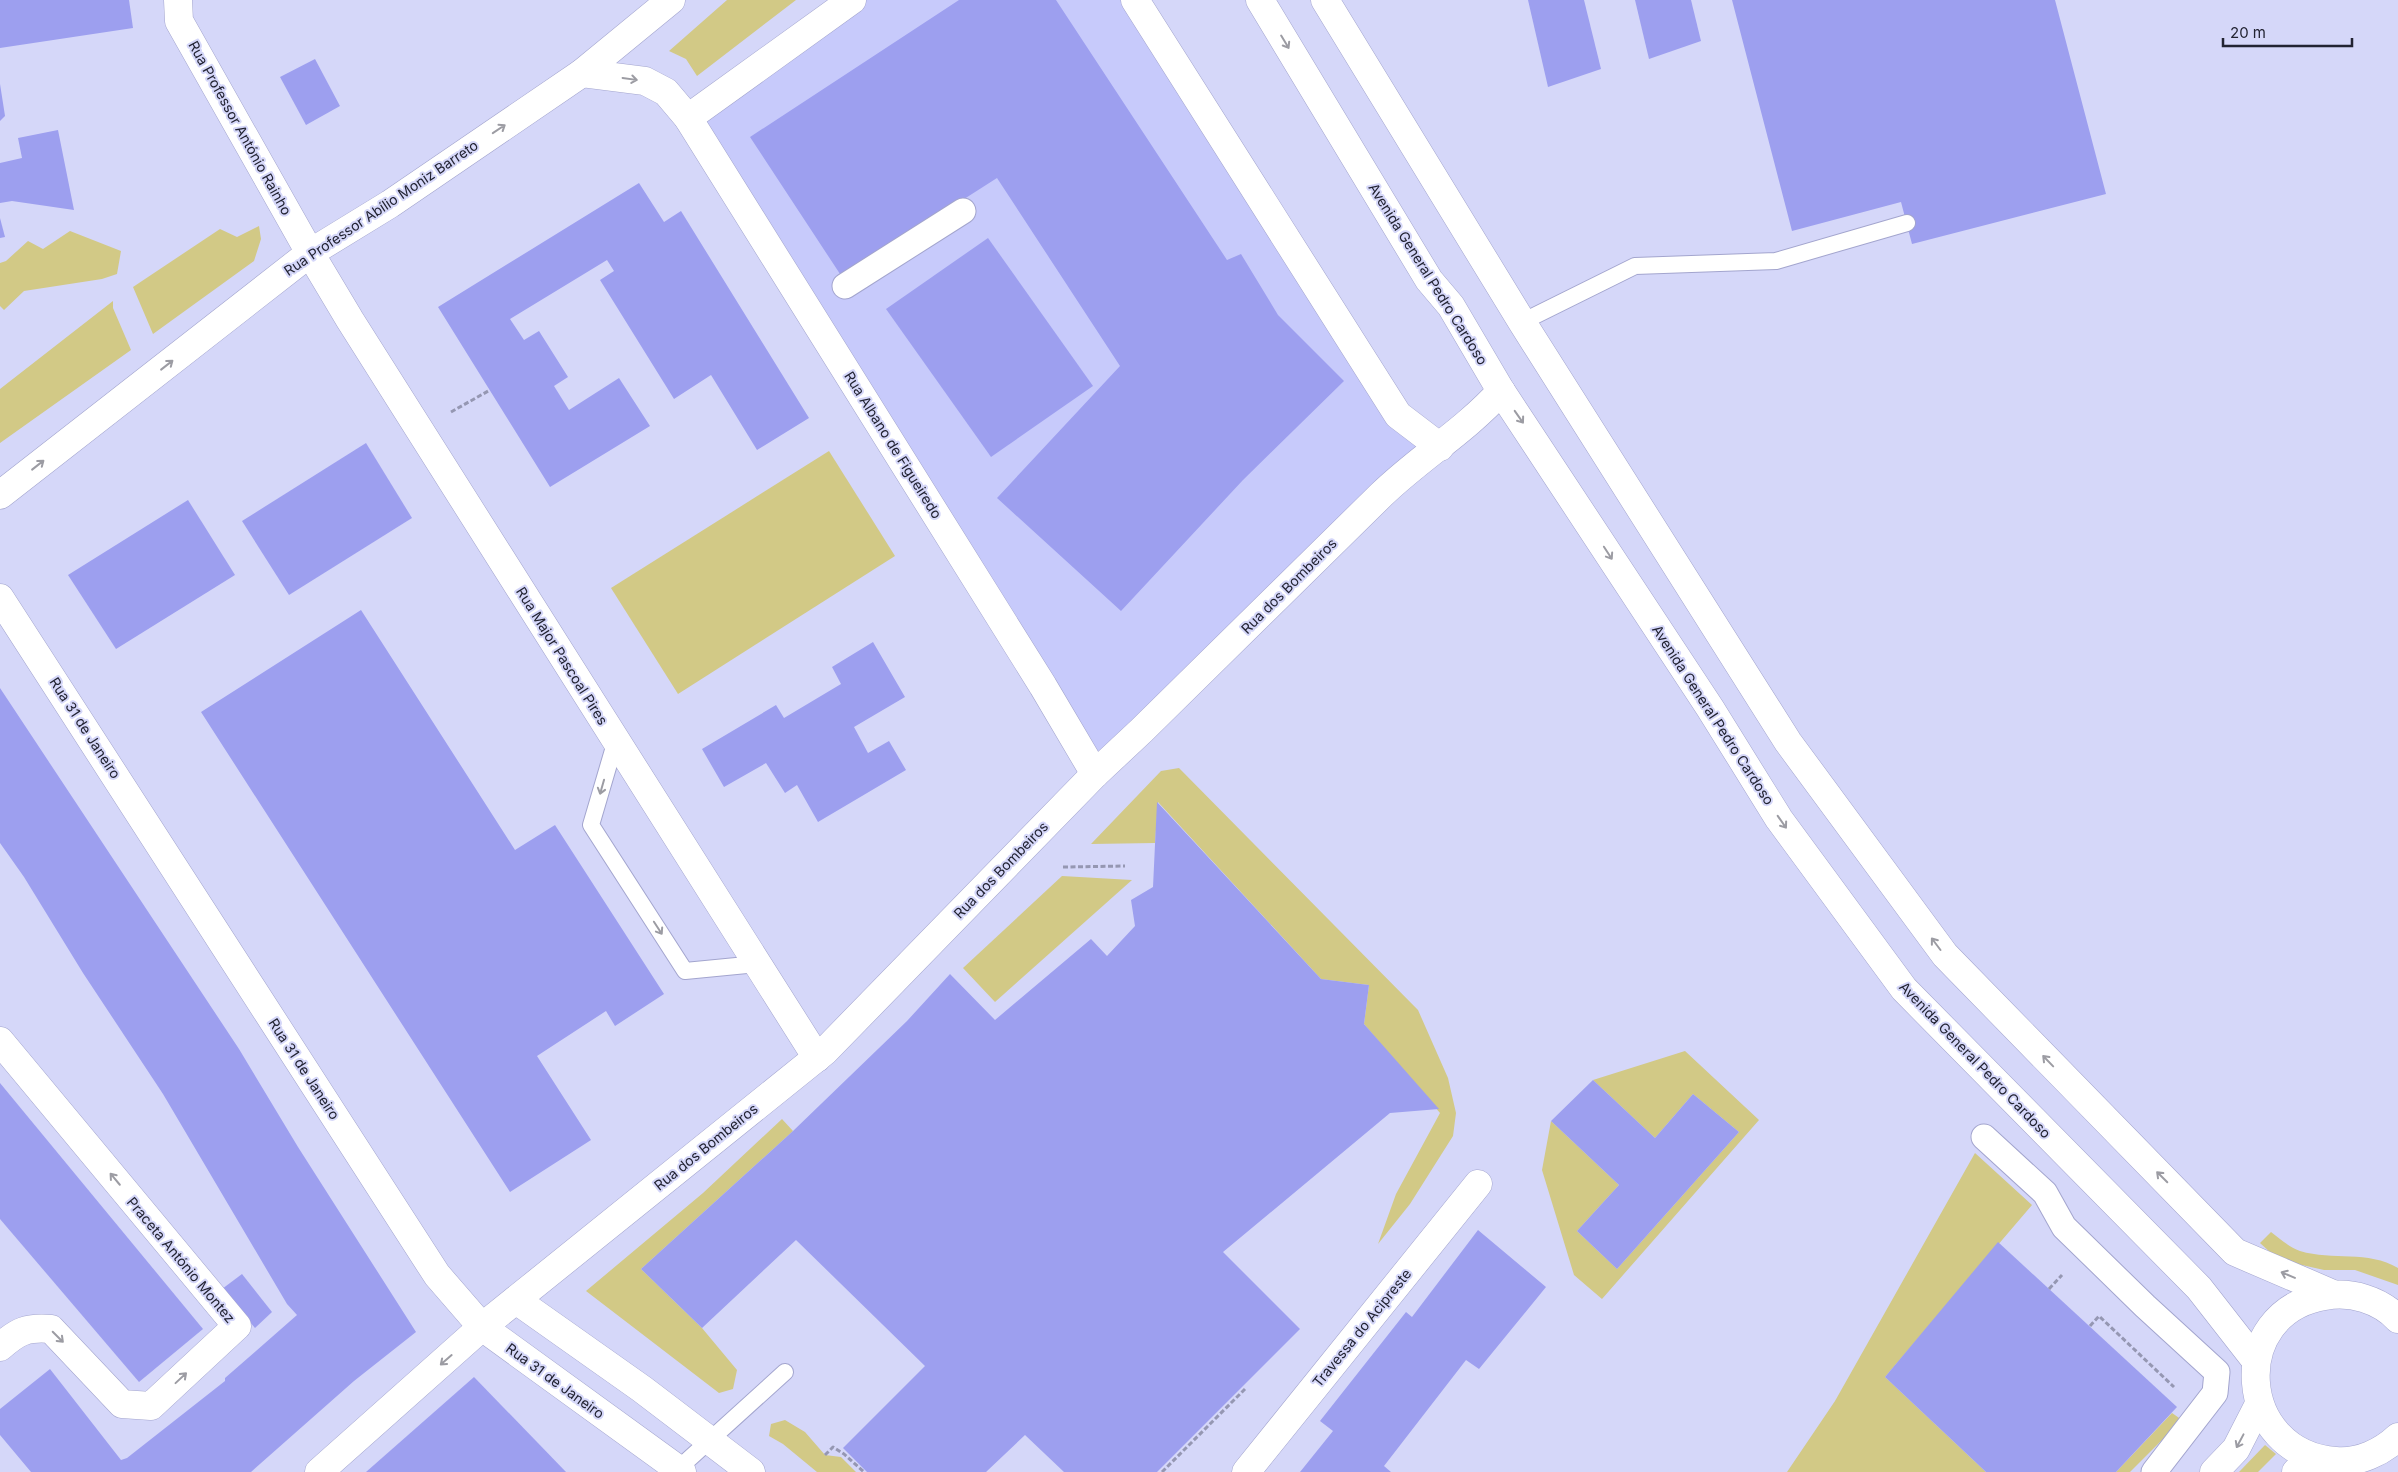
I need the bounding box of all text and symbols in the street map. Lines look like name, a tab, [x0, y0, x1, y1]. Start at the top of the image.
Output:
scale bar	[2223, 15, 2352, 47]
text: 20 m	[2230, 23, 2266, 42]
one-way arrow	[1281, 34, 1291, 48]
street label: Rua Professor António Rainho	[185, 38, 296, 218]
one-way arrow	[622, 75, 638, 85]
one-way arrow	[492, 124, 506, 134]
street label: Rua Professor Abílio Moniz Barreto	[280, 136, 481, 279]
street label: Avenida General Pedro Cardoso	[1365, 180, 1492, 368]
one-way arrow	[160, 359, 173, 370]
street label: Rua Albano de Figueiredo	[841, 368, 946, 521]
one-way arrow	[1514, 410, 1524, 424]
one-way arrow	[32, 459, 45, 470]
street label: Rua dos Bombeiros	[1237, 534, 1340, 637]
one-way arrow	[1603, 545, 1613, 559]
street label: Rua Major Pascoal Pires	[513, 584, 612, 728]
street label: Avenida General Pedro Cardoso	[1649, 622, 1778, 808]
street label: Rua 31 de Janeiro	[46, 674, 124, 781]
one-way arrow	[597, 779, 607, 795]
one-way arrow	[1777, 814, 1787, 828]
street label: Rua dos Bombeiros	[950, 818, 1051, 922]
one-way arrow	[653, 921, 663, 935]
one-way arrow	[1931, 937, 1941, 951]
street label: Avenida General Pedro Cardoso	[1896, 978, 2055, 1141]
street label: Rua 31 de Janeiro	[265, 1015, 343, 1122]
one-way arrow	[2042, 1055, 2055, 1067]
street label: Rua dos Bombeiros	[651, 1100, 761, 1194]
one-way arrow	[2156, 1171, 2168, 1183]
one-way arrow	[109, 1173, 120, 1186]
street label: Praceta António Montez	[124, 1193, 239, 1326]
street label: Travessa do Acipreste	[1309, 1265, 1415, 1390]
one-way arrow	[2281, 1269, 2296, 1279]
one-way arrow	[52, 1330, 64, 1343]
street label: Rua 31 de Janeiro	[503, 1339, 608, 1422]
one-way arrow	[439, 1355, 452, 1366]
one-way arrow	[174, 1372, 187, 1384]
one-way arrow	[2235, 1433, 2245, 1448]

